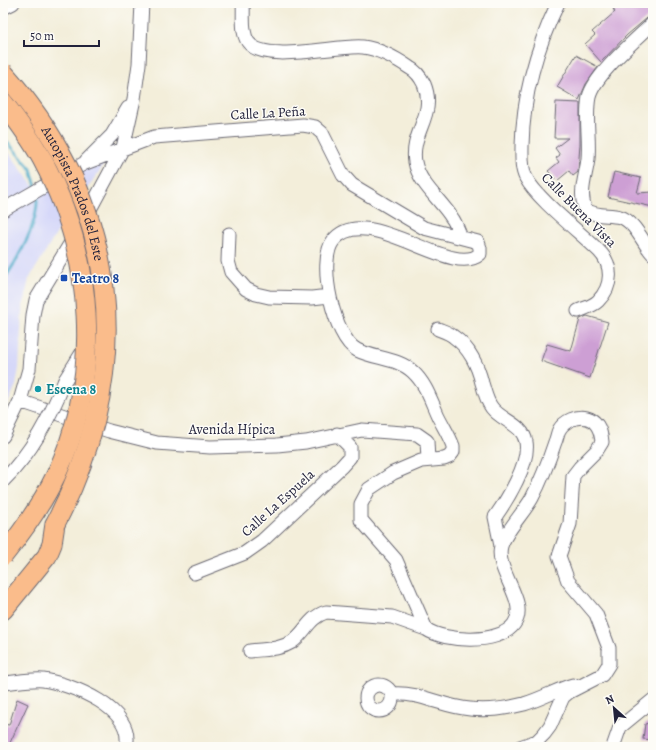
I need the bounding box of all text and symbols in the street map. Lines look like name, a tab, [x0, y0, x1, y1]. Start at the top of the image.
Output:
scale bar	[24, 22, 99, 48]
text: 50 m	[30, 28, 54, 44]
street label: Calle La Peña	[230, 102, 307, 124]
street label: Autopista Prados del Este	[37, 121, 109, 263]
street label: Calle Buena Vista	[537, 168, 621, 252]
place label: Teatro 8	[72, 269, 119, 288]
marker: Teatro 8	[59, 273, 69, 283]
place label: Escena 8	[46, 380, 96, 399]
marker: Escena 8	[33, 384, 43, 394]
street label: Avenida Hípica	[188, 420, 276, 439]
street label: Calle La Espuela	[237, 465, 319, 541]
north arrow	[594, 688, 634, 728]
text: N	[603, 691, 617, 708]

